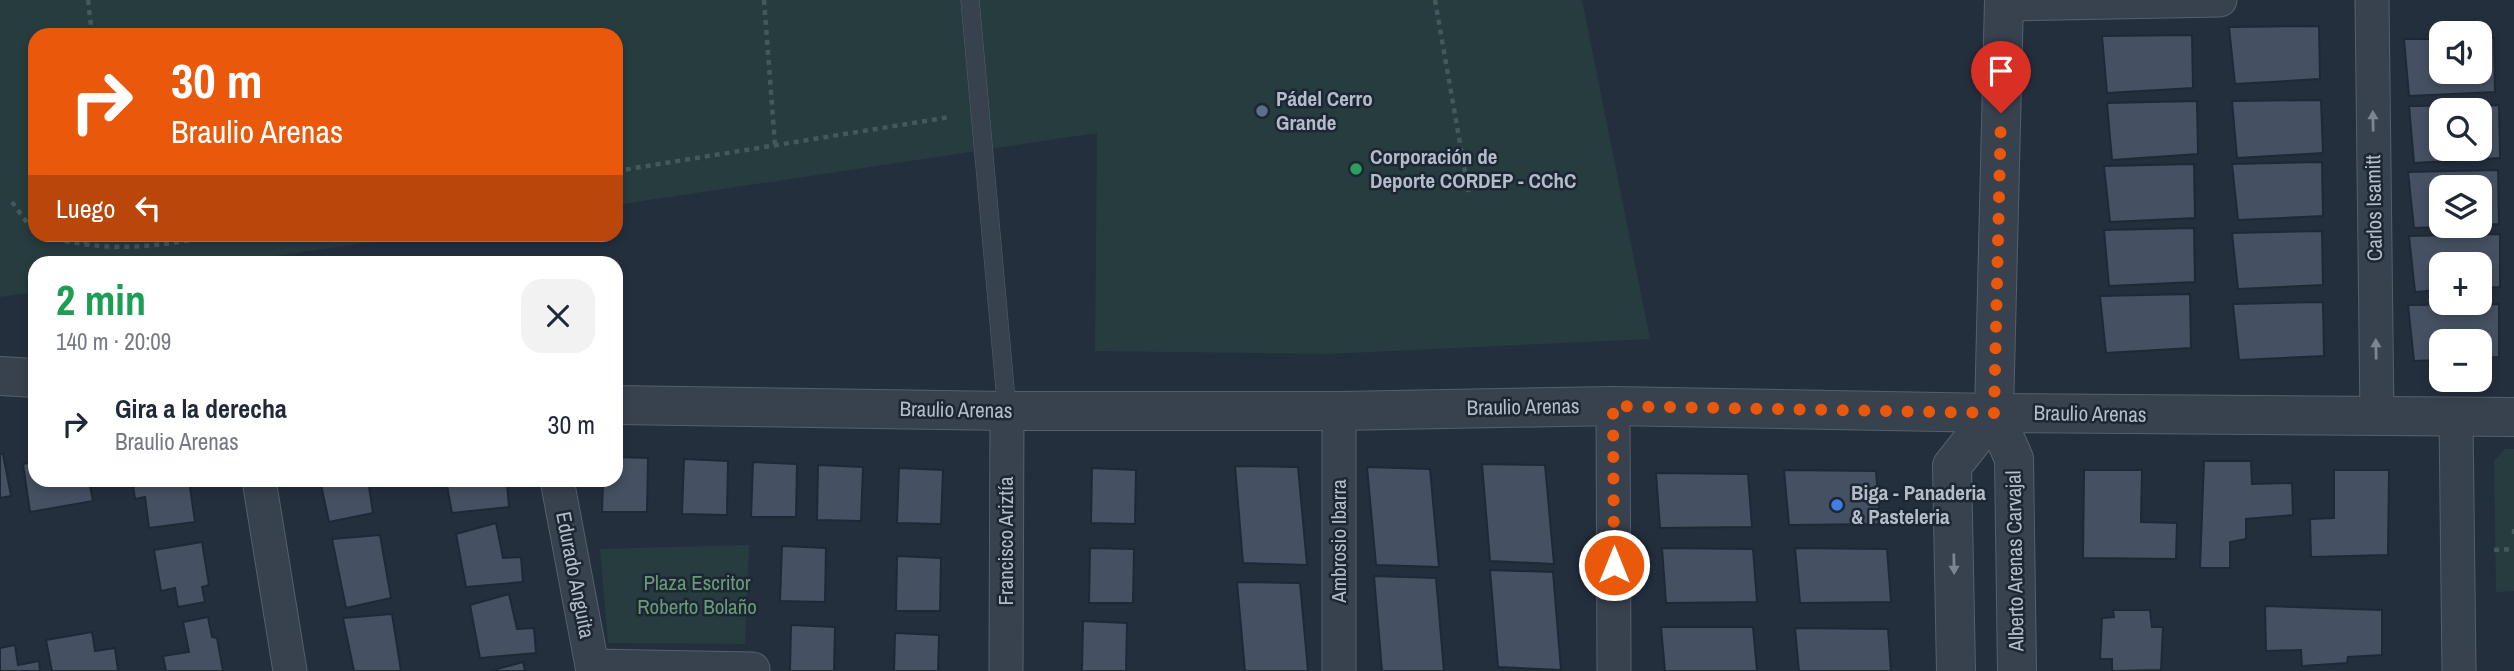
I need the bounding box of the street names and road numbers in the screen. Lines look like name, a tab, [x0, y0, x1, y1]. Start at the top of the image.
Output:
street label: Carlos Isamitt	[2358, 154, 2389, 261]
street label: Braulio Arenas	[1466, 391, 1580, 422]
street label: Braulio Arenas	[899, 394, 1013, 425]
street label: Braulio Arenas	[2033, 398, 2147, 429]
street label: Alberto Arenas Carvajal	[1998, 470, 2031, 653]
street label: Francisco Ariztía	[991, 476, 1020, 606]
street label: Ambrosio Ibarra	[1324, 479, 1353, 604]
street label: Edurado Anguita	[549, 509, 602, 641]

